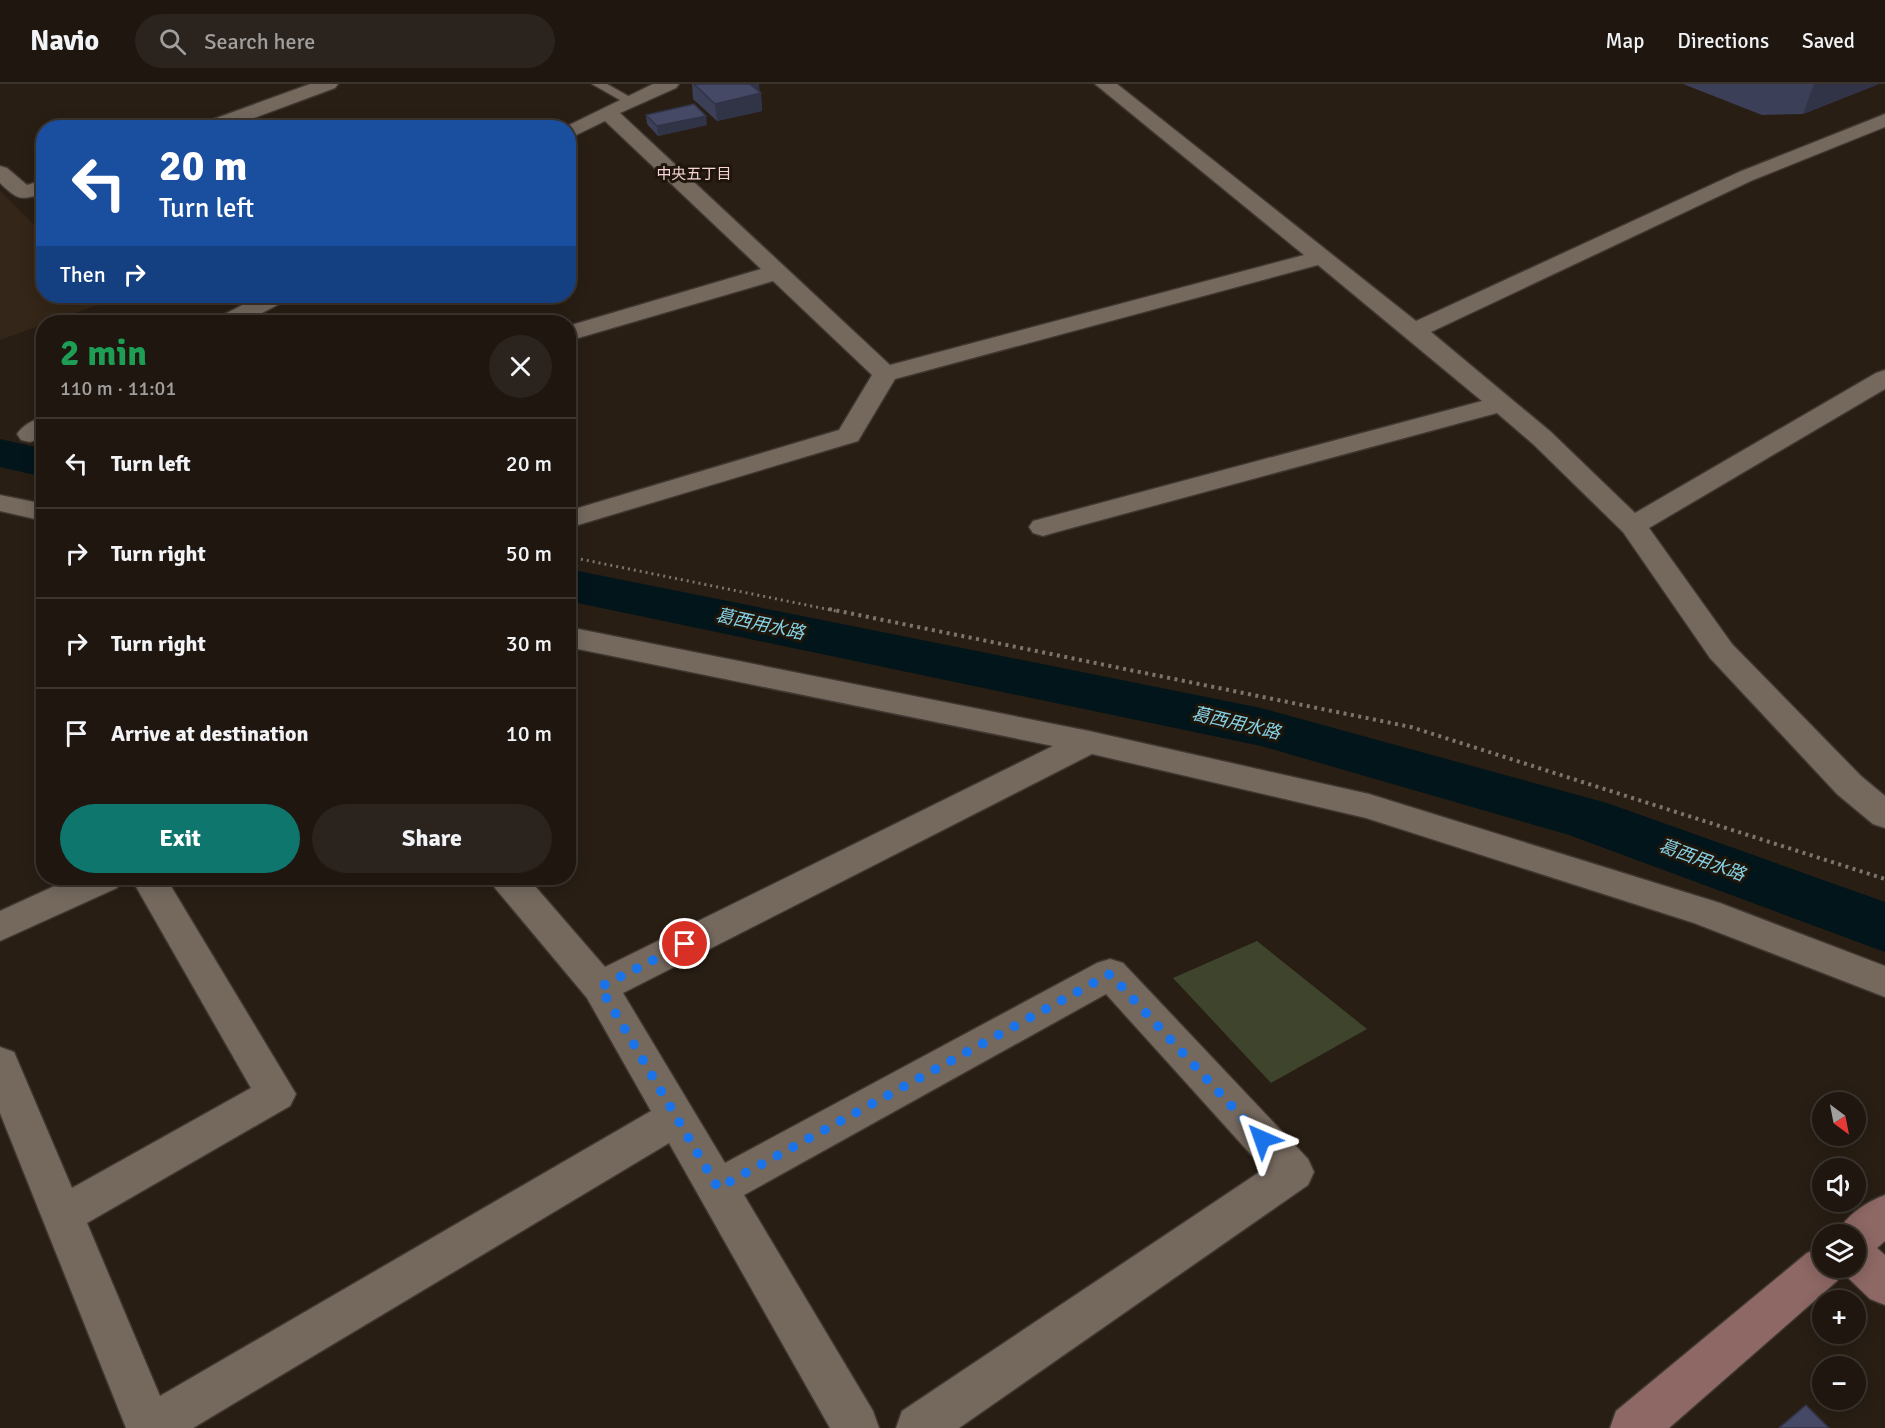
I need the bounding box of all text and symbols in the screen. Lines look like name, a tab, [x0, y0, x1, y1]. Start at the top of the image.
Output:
search box	[135, 14, 555, 68]
text: Navio	[30, 24, 99, 58]
icon: search	[156, 25, 189, 58]
text: Search here	[204, 28, 315, 55]
text: Map	[1606, 28, 1644, 54]
text: Directions	[1677, 28, 1769, 54]
text: Saved	[1802, 28, 1855, 54]
text: 20 m	[159, 141, 248, 192]
icon: left	[60, 144, 138, 222]
district label: 中央五丁目	[656, 165, 732, 183]
text: Turn left	[159, 192, 254, 225]
icon: right	[118, 258, 151, 291]
text: Then	[60, 261, 106, 288]
text: 2 min	[60, 331, 147, 376]
button: close	[489, 335, 552, 398]
text: 110 m · 11:01	[60, 376, 176, 401]
icon: left	[60, 447, 93, 480]
text: Turn left	[111, 450, 191, 477]
text: 20 m	[506, 450, 552, 477]
icon: right	[60, 537, 93, 570]
text: Turn right	[111, 540, 206, 567]
text: 50 m	[506, 540, 552, 567]
water label: 葛西用水路	[714, 604, 808, 645]
icon: right	[60, 627, 93, 660]
text: Turn right	[111, 630, 206, 657]
text: 30 m	[506, 630, 552, 657]
water label: 葛西用水路	[1190, 702, 1284, 744]
icon: arrive	[60, 717, 93, 750]
text: Arrive at destination	[111, 720, 308, 747]
text: 10 m	[506, 720, 552, 747]
button: Exit	[60, 804, 300, 873]
button: Share	[312, 804, 552, 873]
water label: 葛西用水路	[1656, 834, 1750, 886]
pin	[659, 918, 710, 969]
icon: arrive	[668, 927, 701, 960]
north arrow	[1812, 1092, 1866, 1146]
map controls	[1812, 1092, 1866, 1410]
position arrow	[1230, 1107, 1294, 1171]
button: sound	[1812, 1158, 1866, 1212]
button: layers	[1812, 1224, 1866, 1278]
button: +	[1812, 1290, 1866, 1344]
button: −	[1812, 1356, 1866, 1410]

